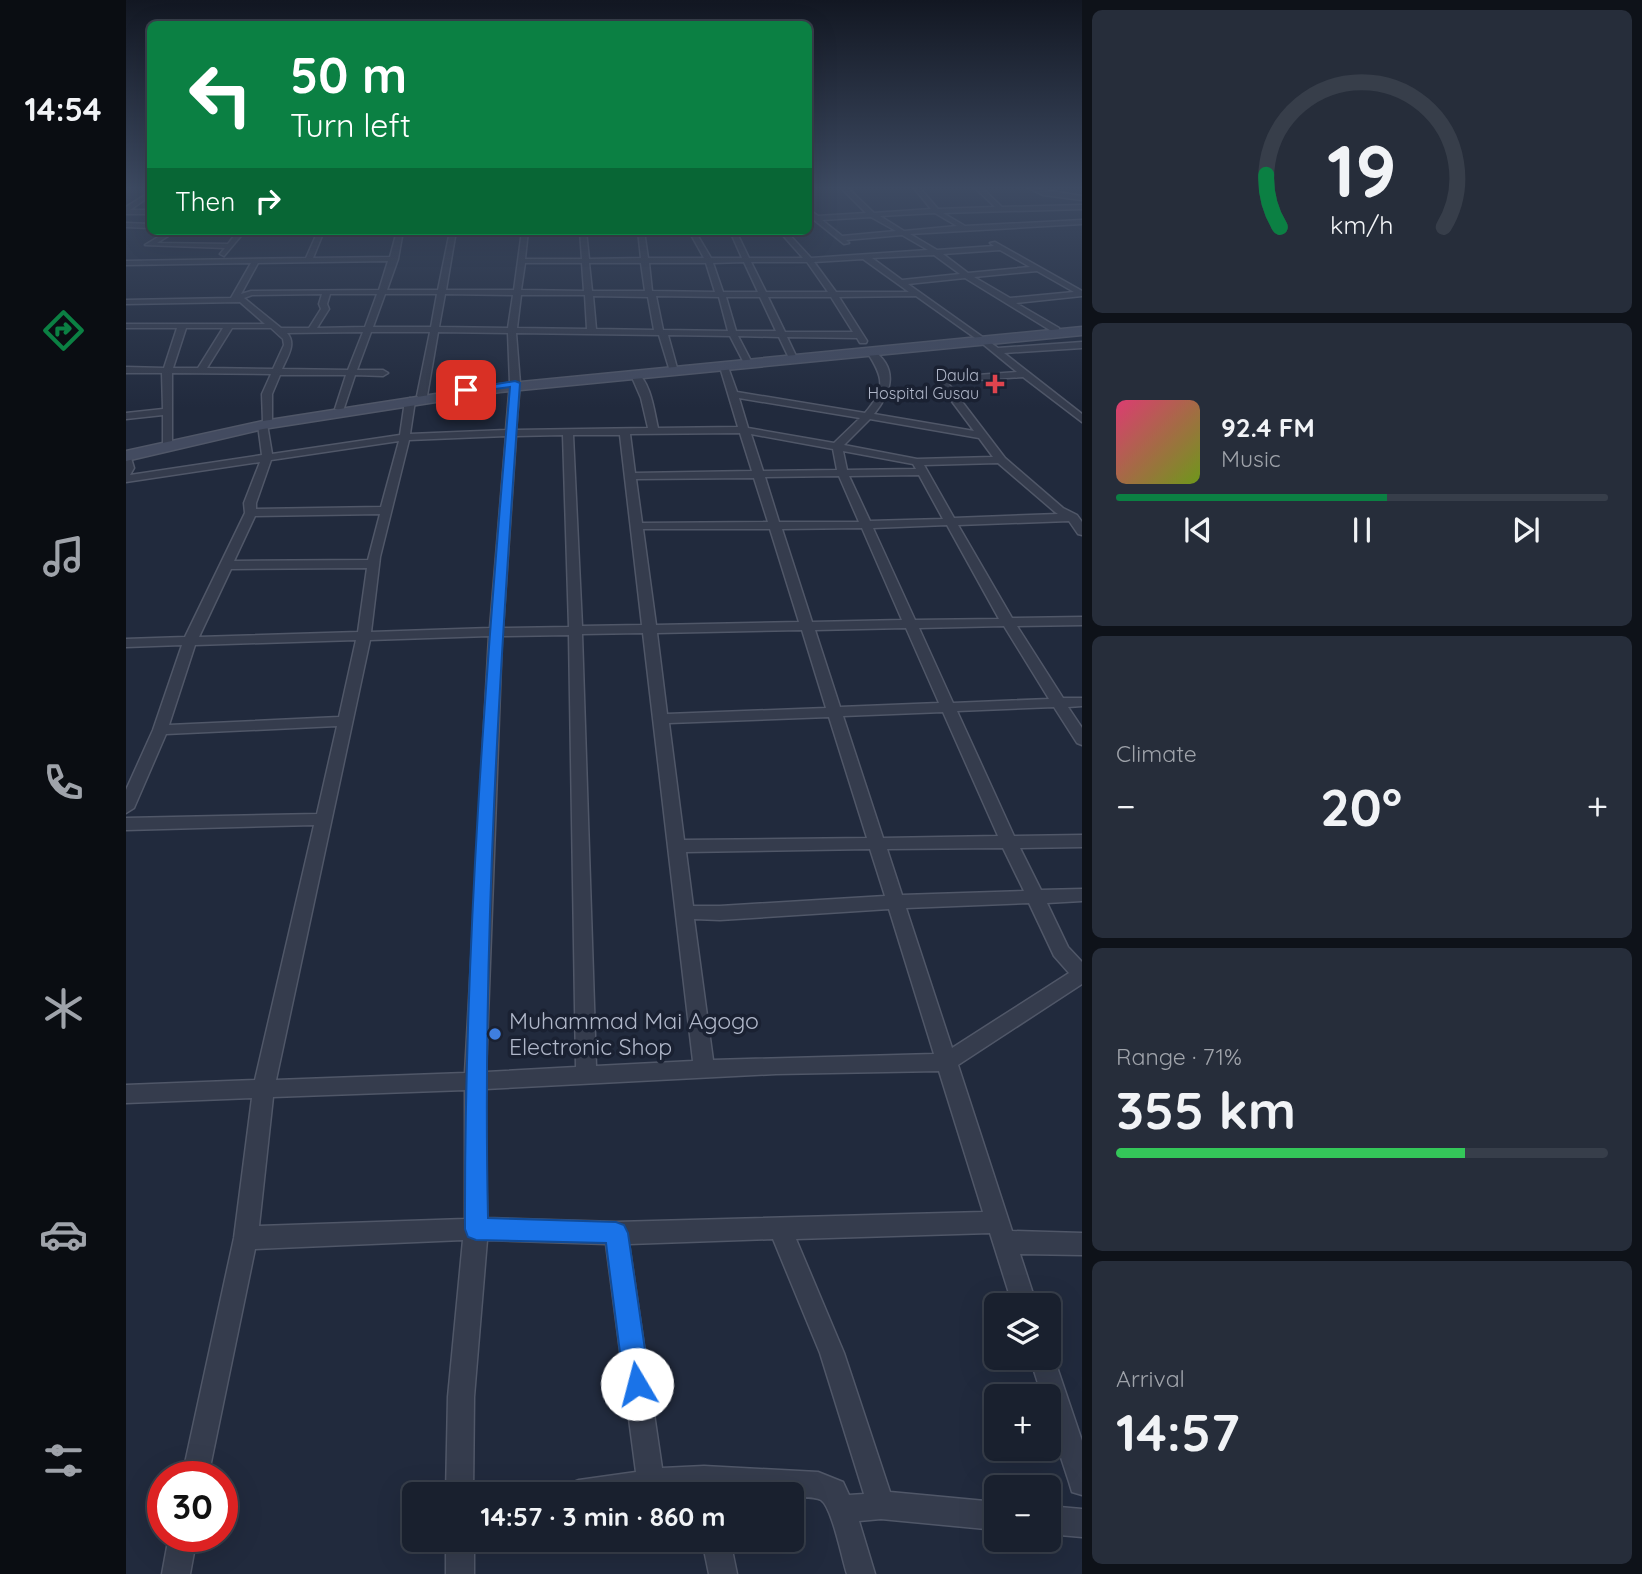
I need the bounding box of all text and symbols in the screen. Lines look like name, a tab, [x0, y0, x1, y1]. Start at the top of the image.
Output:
text: 50 m	[290, 44, 407, 105]
icon: left	[175, 49, 266, 140]
text: 14:54	[24, 89, 102, 129]
text: Turn left	[290, 105, 411, 145]
text: 19	[1327, 125, 1397, 216]
icon: right	[249, 182, 287, 220]
text: Then	[175, 185, 235, 218]
text: km/h	[1330, 209, 1394, 240]
icon: directions	[39, 306, 88, 355]
pin	[436, 360, 496, 420]
place label: Daula Hospital Gusau	[868, 365, 979, 403]
icon: arrive	[447, 371, 485, 409]
marker: Daula Hospital Gusau	[985, 374, 1005, 394]
text: 92.4 FM	[1221, 411, 1315, 444]
text: Music	[1221, 444, 1281, 473]
icon: previous	[1179, 511, 1217, 549]
icon: pause	[1343, 511, 1381, 549]
icon: next	[1507, 511, 1545, 549]
icon: music	[39, 532, 88, 581]
text: Climate	[1116, 739, 1197, 768]
icon: phone	[39, 758, 88, 807]
text: 20°	[1320, 774, 1402, 839]
text: −	[1116, 782, 1136, 830]
text: +	[1587, 782, 1608, 830]
icon: climate	[39, 984, 88, 1033]
place label: Muhammad Mai Agogo Electronic Shop	[509, 1006, 759, 1061]
marker: Muhammad Mai Agogo Electronic Shop	[487, 1026, 503, 1042]
text: Range · 71%	[1116, 1042, 1242, 1071]
text: 355 km	[1116, 1077, 1296, 1142]
icon: car	[39, 1210, 88, 1259]
map controls	[984, 1293, 1061, 1552]
button: layers	[984, 1293, 1061, 1370]
position arrow	[600, 1347, 674, 1421]
text: Arrival	[1116, 1364, 1185, 1393]
button: +	[984, 1384, 1061, 1461]
text: 14:57	[1116, 1399, 1240, 1464]
icon: filters	[39, 1436, 88, 1485]
speed limit sign: 30	[147, 1461, 238, 1552]
button: −	[984, 1475, 1061, 1552]
text: 14:57 · 3 min · 860 m	[480, 1500, 726, 1533]

